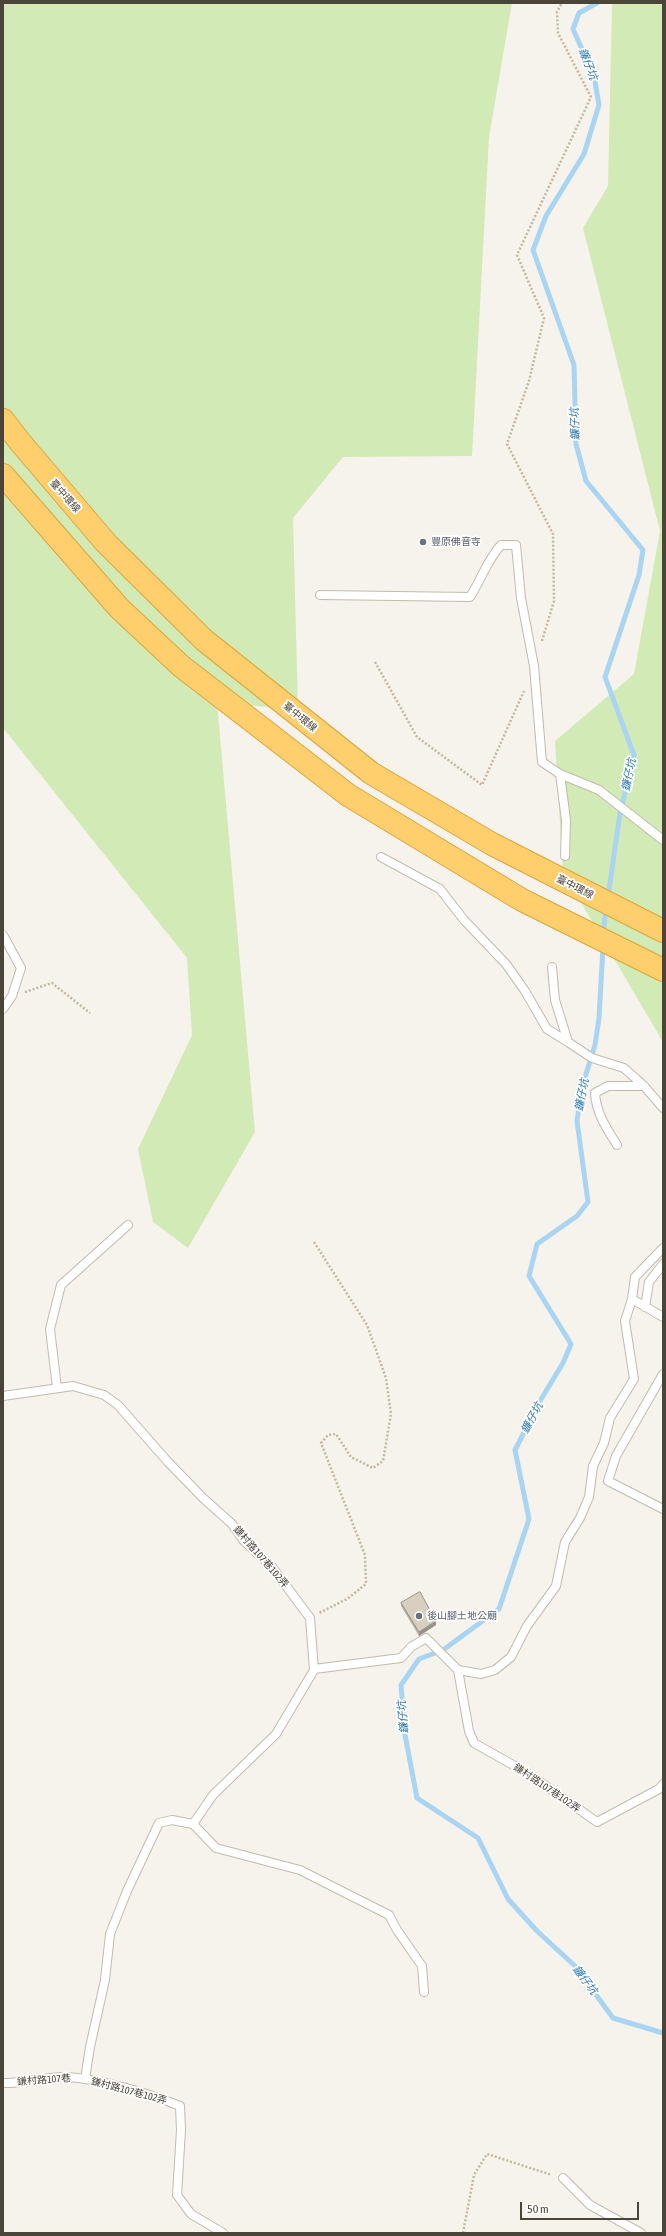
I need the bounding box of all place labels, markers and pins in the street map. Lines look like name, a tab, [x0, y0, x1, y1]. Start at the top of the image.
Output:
place label: 豐原佛音寺	[431, 536, 481, 548]
marker: 豐原佛音寺	[418, 537, 428, 547]
place label: 後山腳土地公廟	[427, 1610, 497, 1622]
marker: 後山腳土地公廟	[414, 1611, 424, 1621]

